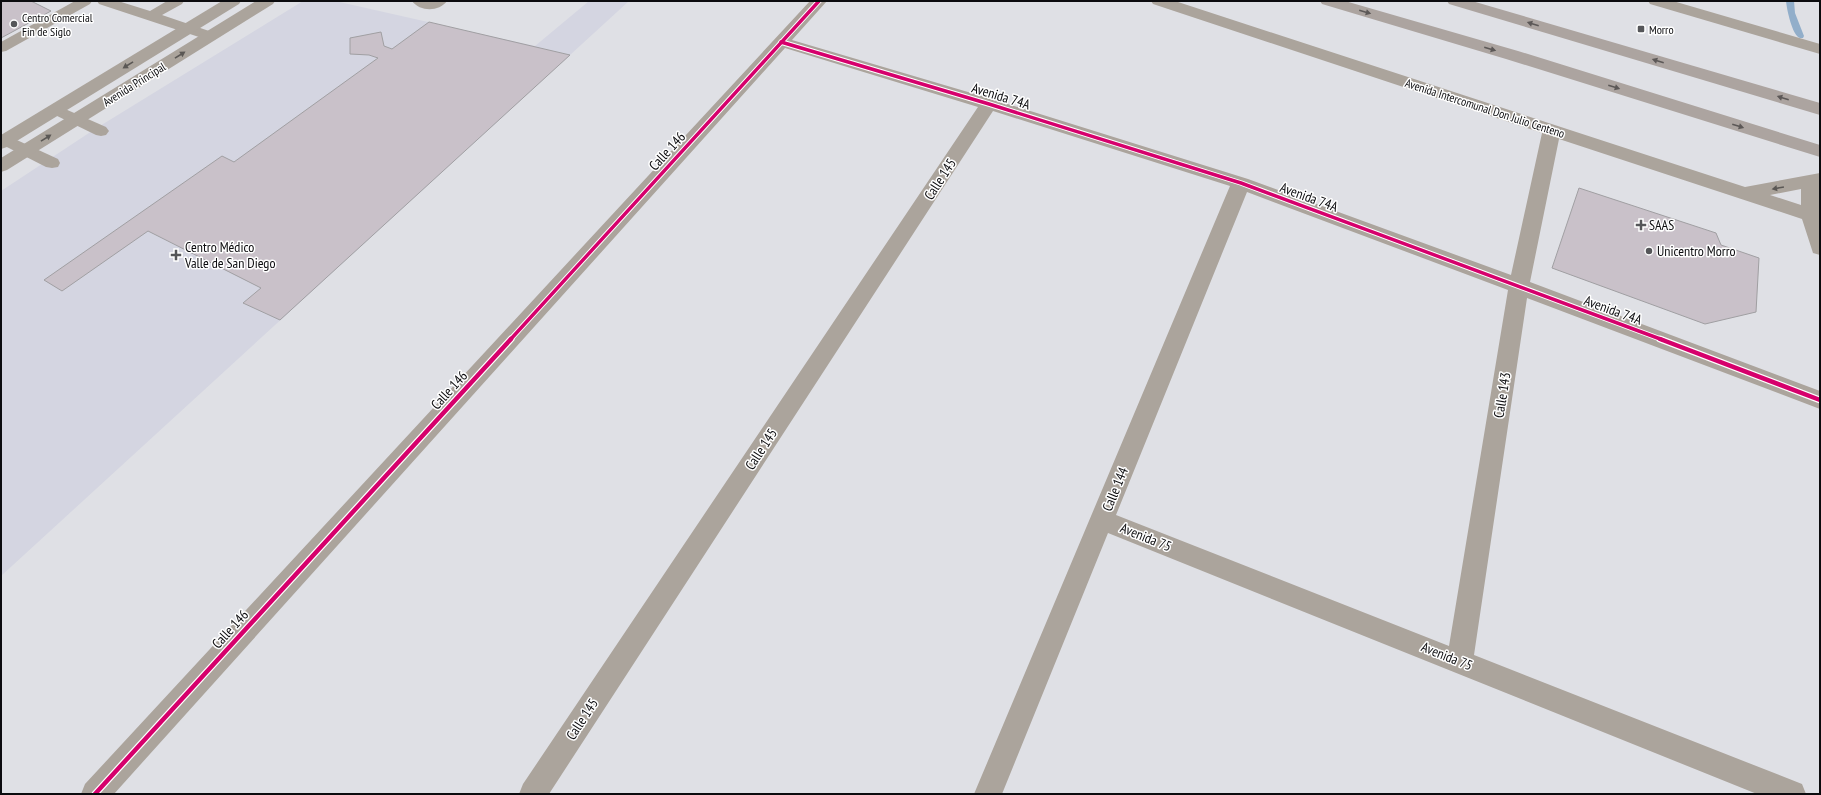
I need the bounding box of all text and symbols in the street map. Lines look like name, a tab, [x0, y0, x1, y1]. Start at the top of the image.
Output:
one-way arrow	[1359, 9, 1371, 15]
place label: Centro Comercial Fin de Siglo	[22, 10, 93, 39]
marker: Centro Comercial Fin de Siglo	[9, 19, 19, 29]
one-way arrow	[1527, 21, 1539, 27]
place label: Morro	[1649, 22, 1674, 37]
marker: Morro	[1636, 24, 1646, 34]
one-way arrow	[1484, 46, 1496, 52]
one-way arrow	[175, 51, 185, 59]
one-way arrow	[1652, 58, 1664, 64]
street label: Avenida Principal	[100, 59, 168, 109]
one-way arrow	[122, 62, 134, 69]
street label: Avenida Intercomunal Don Julio Centeno	[1403, 75, 1567, 141]
street label: Avenida 74A	[969, 79, 1033, 114]
one-way arrow	[1608, 84, 1620, 90]
one-way arrow	[1776, 95, 1788, 101]
one-way arrow	[1732, 123, 1744, 129]
street label: Calle 146	[645, 128, 689, 174]
one-way arrow	[40, 135, 52, 142]
street label: Calle 145	[920, 155, 960, 203]
street label: Avenida 74A	[1278, 178, 1341, 216]
one-way arrow	[1771, 185, 1784, 191]
place label: SAAS	[1649, 216, 1674, 234]
marker: SAAS	[1636, 220, 1646, 230]
place label: Centro Médico Valle de San Diego	[184, 238, 275, 272]
place label: Unicentro Morro	[1657, 242, 1736, 260]
marker: Unicentro Morro	[1644, 246, 1654, 256]
marker: Centro Médico Valle de San Diego	[170, 249, 182, 261]
street label: Avenida 74A	[1582, 291, 1645, 329]
street label: Calle 146	[427, 367, 471, 413]
street label: Calle 143	[1490, 371, 1514, 419]
street label: Calle 145	[741, 425, 781, 473]
street label: Calle 144	[1098, 464, 1132, 514]
street label: Avenida 75	[1118, 519, 1174, 555]
street label: Calle 146	[208, 606, 252, 652]
street label: Avenida 75	[1419, 638, 1475, 674]
street label: Calle 145	[562, 695, 602, 743]

